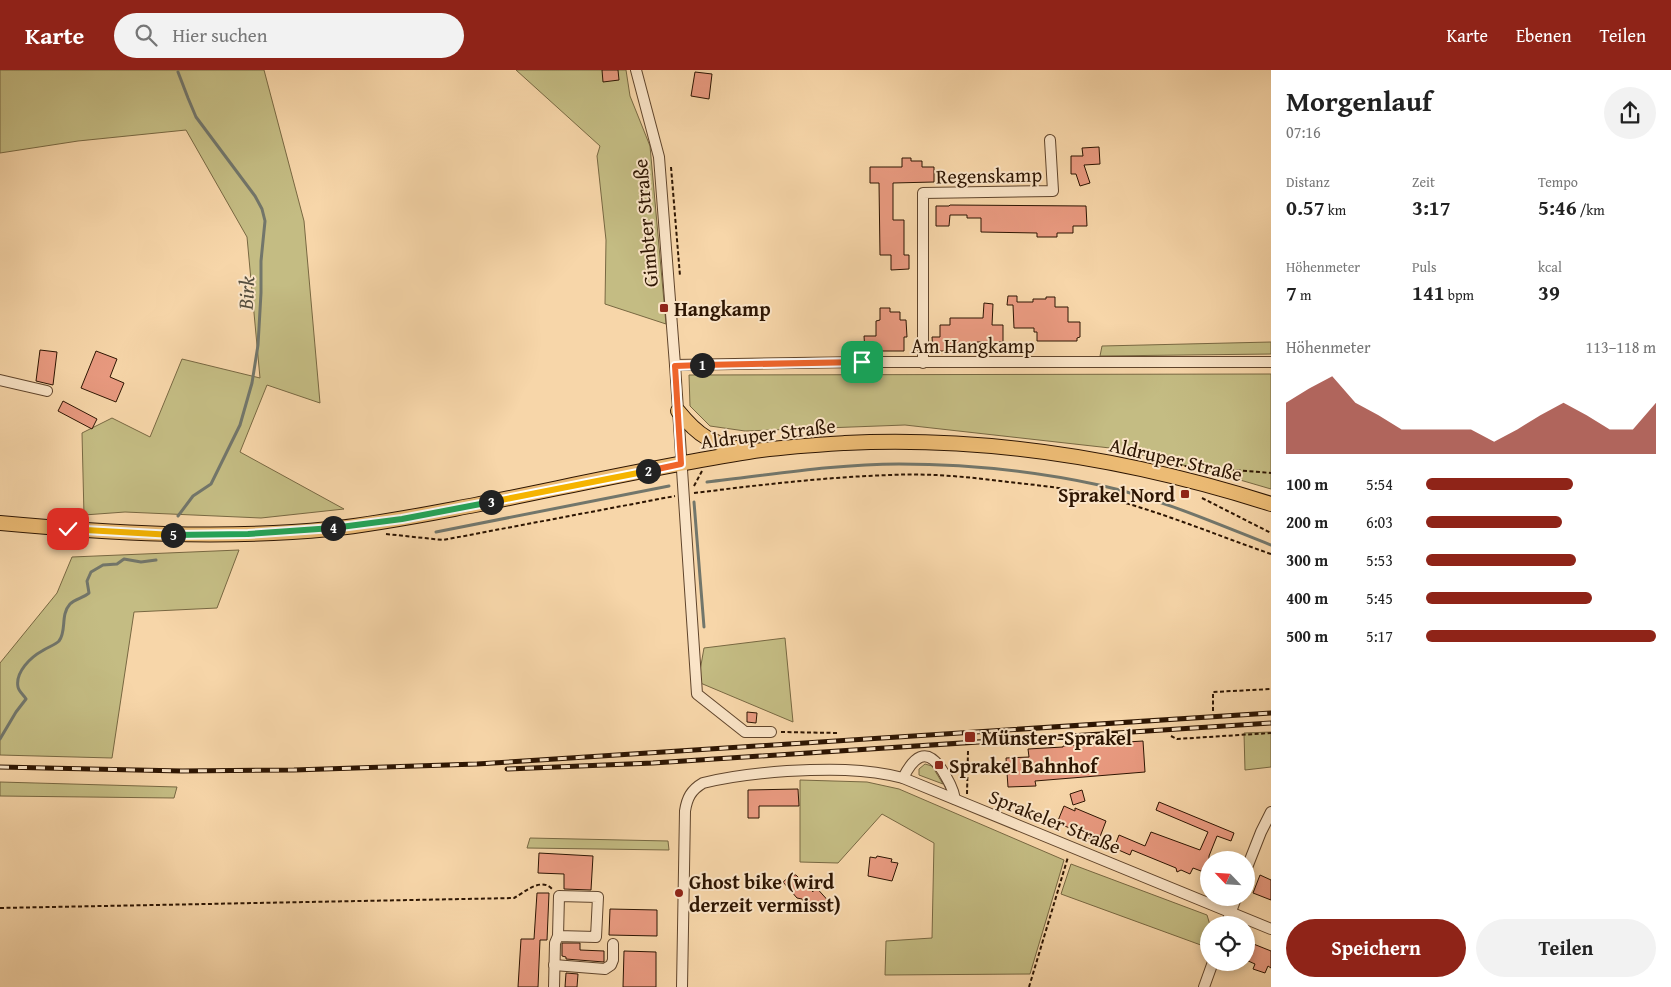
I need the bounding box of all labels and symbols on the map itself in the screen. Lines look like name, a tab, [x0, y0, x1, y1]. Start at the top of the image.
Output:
street label: Gimbter Straße	[625, 158, 665, 288]
street label: Regenskamp	[936, 160, 1043, 190]
water label: Birk	[230, 275, 262, 312]
place label: Hangkamp	[674, 294, 771, 323]
marker: Hangkamp	[658, 302, 670, 314]
street label: Am Hangkamp	[911, 331, 1035, 360]
pin	[841, 341, 883, 383]
pin: 1	[690, 352, 714, 378]
street label: Aldruper Straße	[699, 410, 837, 456]
street label: Aldruper Straße	[1107, 430, 1245, 488]
pin: 2	[636, 458, 660, 484]
place label: Sprakel Nord	[1058, 480, 1176, 509]
marker: Sprakel Nord	[1179, 488, 1191, 500]
pin: 3	[478, 490, 504, 514]
pin	[47, 508, 89, 550]
pin: 4	[320, 516, 346, 540]
pin: 5	[160, 522, 186, 548]
place label: Münster-Sprakel	[981, 723, 1132, 752]
marker: Münster-Sprakel	[963, 730, 977, 744]
place label: Sprakel Bahnhof	[949, 751, 1099, 780]
marker: Sprakel Bahnhof	[933, 759, 945, 771]
street label: Sprakeler Straße	[985, 781, 1125, 861]
north arrow	[1200, 851, 1255, 906]
place label: Ghost bike (wird derzeit vermisst)	[689, 867, 841, 919]
marker: Ghost bike (wird derzeit vermisst)	[673, 887, 685, 899]

